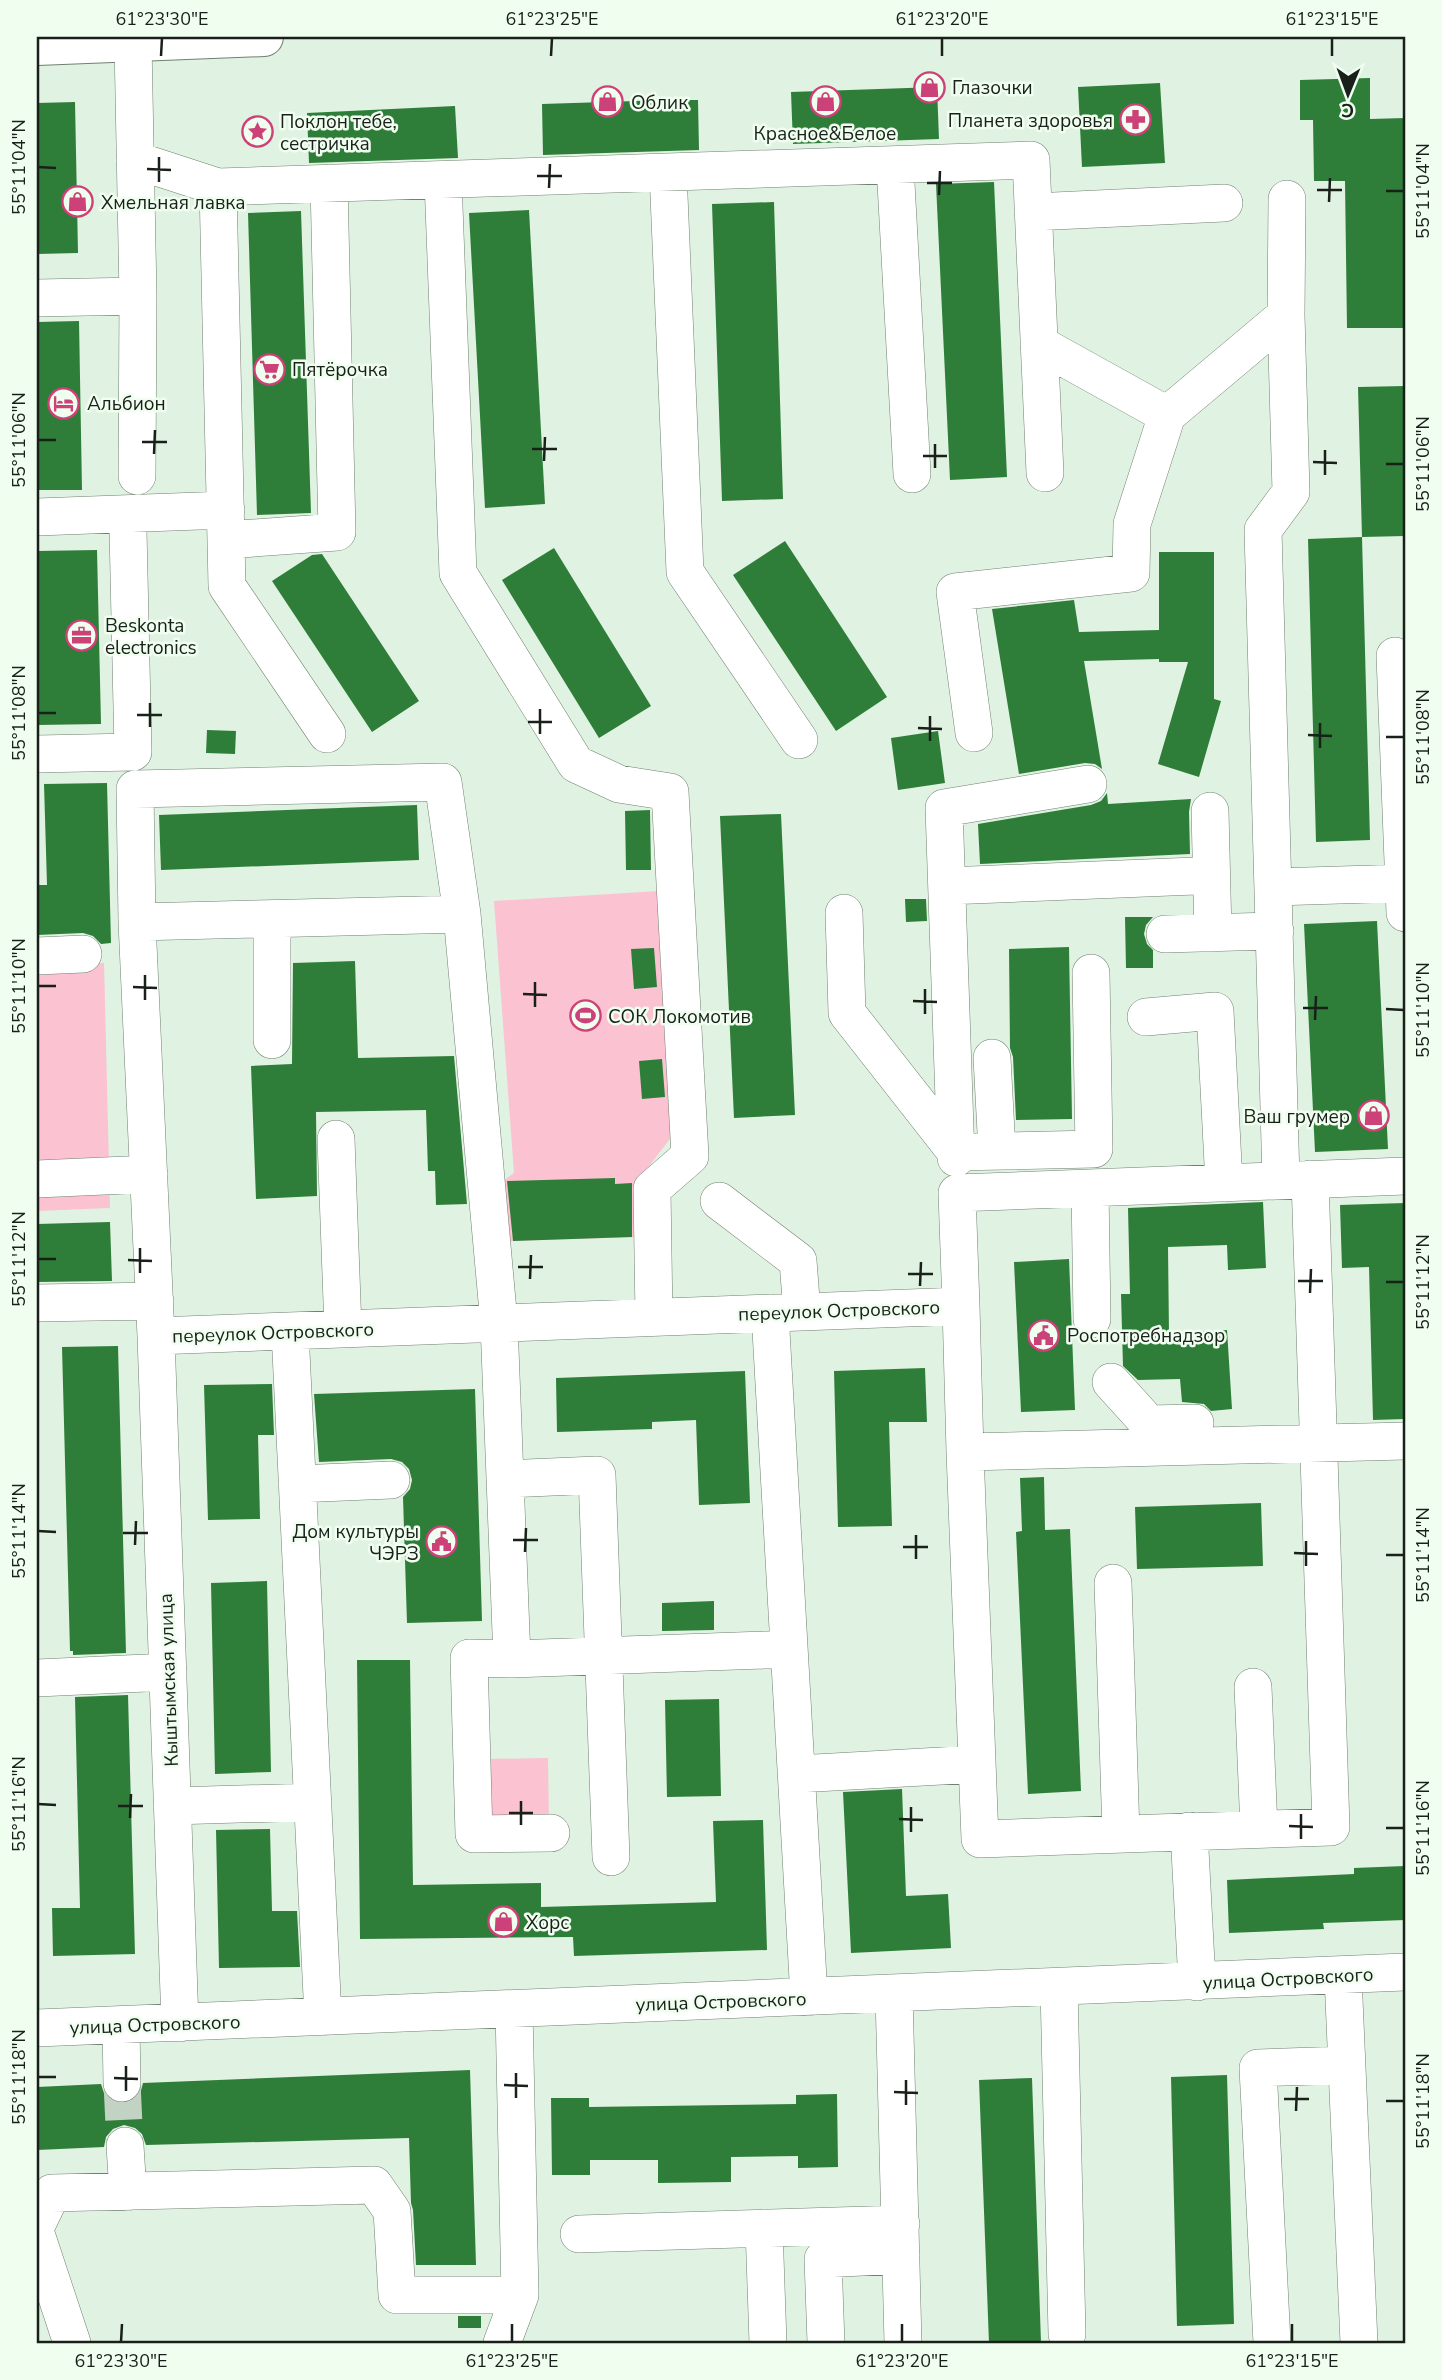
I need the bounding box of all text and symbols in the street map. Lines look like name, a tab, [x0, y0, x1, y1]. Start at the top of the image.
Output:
text: 61°23'30"E	[116, 7, 209, 31]
text: 61°23'25"E	[506, 7, 599, 31]
text: 61°23'20"E	[896, 7, 989, 31]
text: 61°23'15"E	[1286, 7, 1379, 31]
north arrow	[1312, 60, 1382, 130]
shop icon: Глазочки	[912, 70, 946, 104]
place label: Глазочки	[952, 75, 1033, 101]
shop icon: Облик	[591, 85, 625, 119]
shop icon: Красное&Белое	[808, 85, 842, 119]
place label: Облик	[631, 90, 688, 116]
text: С	[1341, 97, 1354, 123]
pharmacy icon: Планета здоровья	[1119, 103, 1153, 137]
place label: Планета здоровья	[948, 108, 1113, 134]
place label: Поклон тебе, сестричка	[280, 109, 397, 157]
place icon: Поклон тебе, сестричка	[240, 115, 274, 149]
text: 55°11'04"N	[7, 119, 31, 215]
place label: Красное&Белое	[754, 121, 896, 147]
text: 55°11'04"N	[1411, 143, 1435, 239]
shop icon: Хмельная лавка	[61, 185, 95, 219]
place label: Хмельная лавка	[101, 190, 246, 216]
supermarket icon: Пятёрочка	[252, 352, 286, 386]
place label: Пятёрочка	[292, 357, 388, 383]
hotel icon: Альбион	[47, 386, 81, 420]
place label: Альбион	[87, 391, 166, 417]
text: 55°11'06"N	[7, 392, 31, 488]
text: 55°11'06"N	[1411, 416, 1435, 512]
place label: Beskonta electronics	[105, 613, 197, 661]
office icon: Beskonta electronics	[65, 619, 99, 653]
text: 55°11'08"N	[7, 665, 31, 761]
text: 55°11'08"N	[1411, 689, 1435, 785]
text: 55°11'10"N	[7, 938, 31, 1034]
text: 55°11'10"N	[1411, 962, 1435, 1058]
sports icon: СОК Локомотив	[568, 999, 602, 1033]
place label: СОК Локомотив	[608, 1004, 751, 1030]
shop icon: Ваш грумер	[1356, 1099, 1390, 1133]
place label: Ваш грумер	[1243, 1104, 1350, 1130]
text: 55°11'12"N	[7, 1211, 31, 1307]
text: 55°11'12"N	[1411, 1234, 1435, 1330]
street label: переулок Островского	[738, 1294, 940, 1328]
street label: переулок Островского	[172, 1316, 374, 1350]
public building icon: Роспотребнадзор	[1027, 1318, 1061, 1352]
place label: Роспотребнадзор	[1067, 1323, 1225, 1349]
text: 55°11'14"N	[7, 1483, 31, 1579]
text: 55°11'14"N	[1411, 1507, 1435, 1603]
place label: Дом культуры ЧЭРЗ	[293, 1519, 419, 1567]
public building icon: Дом культуры ЧЭРЗ	[425, 1525, 459, 1559]
street label: Кыштымская улица	[153, 1593, 185, 1767]
text: 55°11'16"N	[7, 1756, 31, 1852]
text: 55°11'16"N	[1411, 1780, 1435, 1876]
shop icon: Хорс	[486, 1905, 520, 1939]
place label: Хорс	[526, 1910, 569, 1936]
street label: улица Островского	[1202, 1962, 1374, 1996]
street label: улица Островского	[635, 1986, 807, 2018]
street label: улица Островского	[69, 2009, 241, 2041]
text: 55°11'18"N	[7, 2029, 31, 2125]
text: 55°11'18"N	[1411, 2053, 1435, 2149]
text: 61°23'30"E	[75, 2349, 168, 2373]
text: 61°23'25"E	[466, 2349, 559, 2373]
text: 61°23'20"E	[856, 2349, 949, 2373]
text: 61°23'15"E	[1246, 2349, 1339, 2373]

